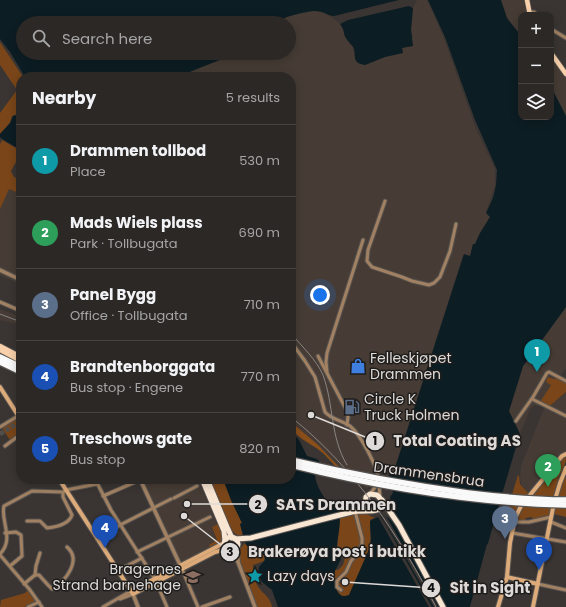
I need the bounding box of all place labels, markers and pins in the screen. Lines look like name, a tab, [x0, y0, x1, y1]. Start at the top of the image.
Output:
pin: 1	[524, 339, 550, 372]
place label: Felleskjøpet Drammen	[370, 348, 452, 384]
shop icon: Felleskjøpet Drammen	[349, 357, 367, 375]
place label: Circle K Truck Holmen	[364, 389, 459, 425]
fuel station icon: Circle K Truck Holmen	[343, 398, 361, 416]
callout: Total Coating AS	[365, 428, 529, 455]
pin: 2	[535, 454, 561, 487]
callout: SATS Drammen	[248, 491, 404, 518]
pin: 3	[492, 506, 518, 539]
pin: 4	[92, 515, 118, 548]
pin: 5	[526, 537, 552, 570]
callout: Brakerøya post i butikk	[220, 539, 435, 566]
place label: Bragernes Strand barnehage	[52, 559, 181, 595]
place label: Lazy days	[267, 566, 335, 586]
place icon: Lazy days	[246, 567, 264, 585]
school or university icon: Bragernes Strand barnehage	[184, 568, 202, 586]
callout: Sit in Sight	[421, 574, 538, 601]

